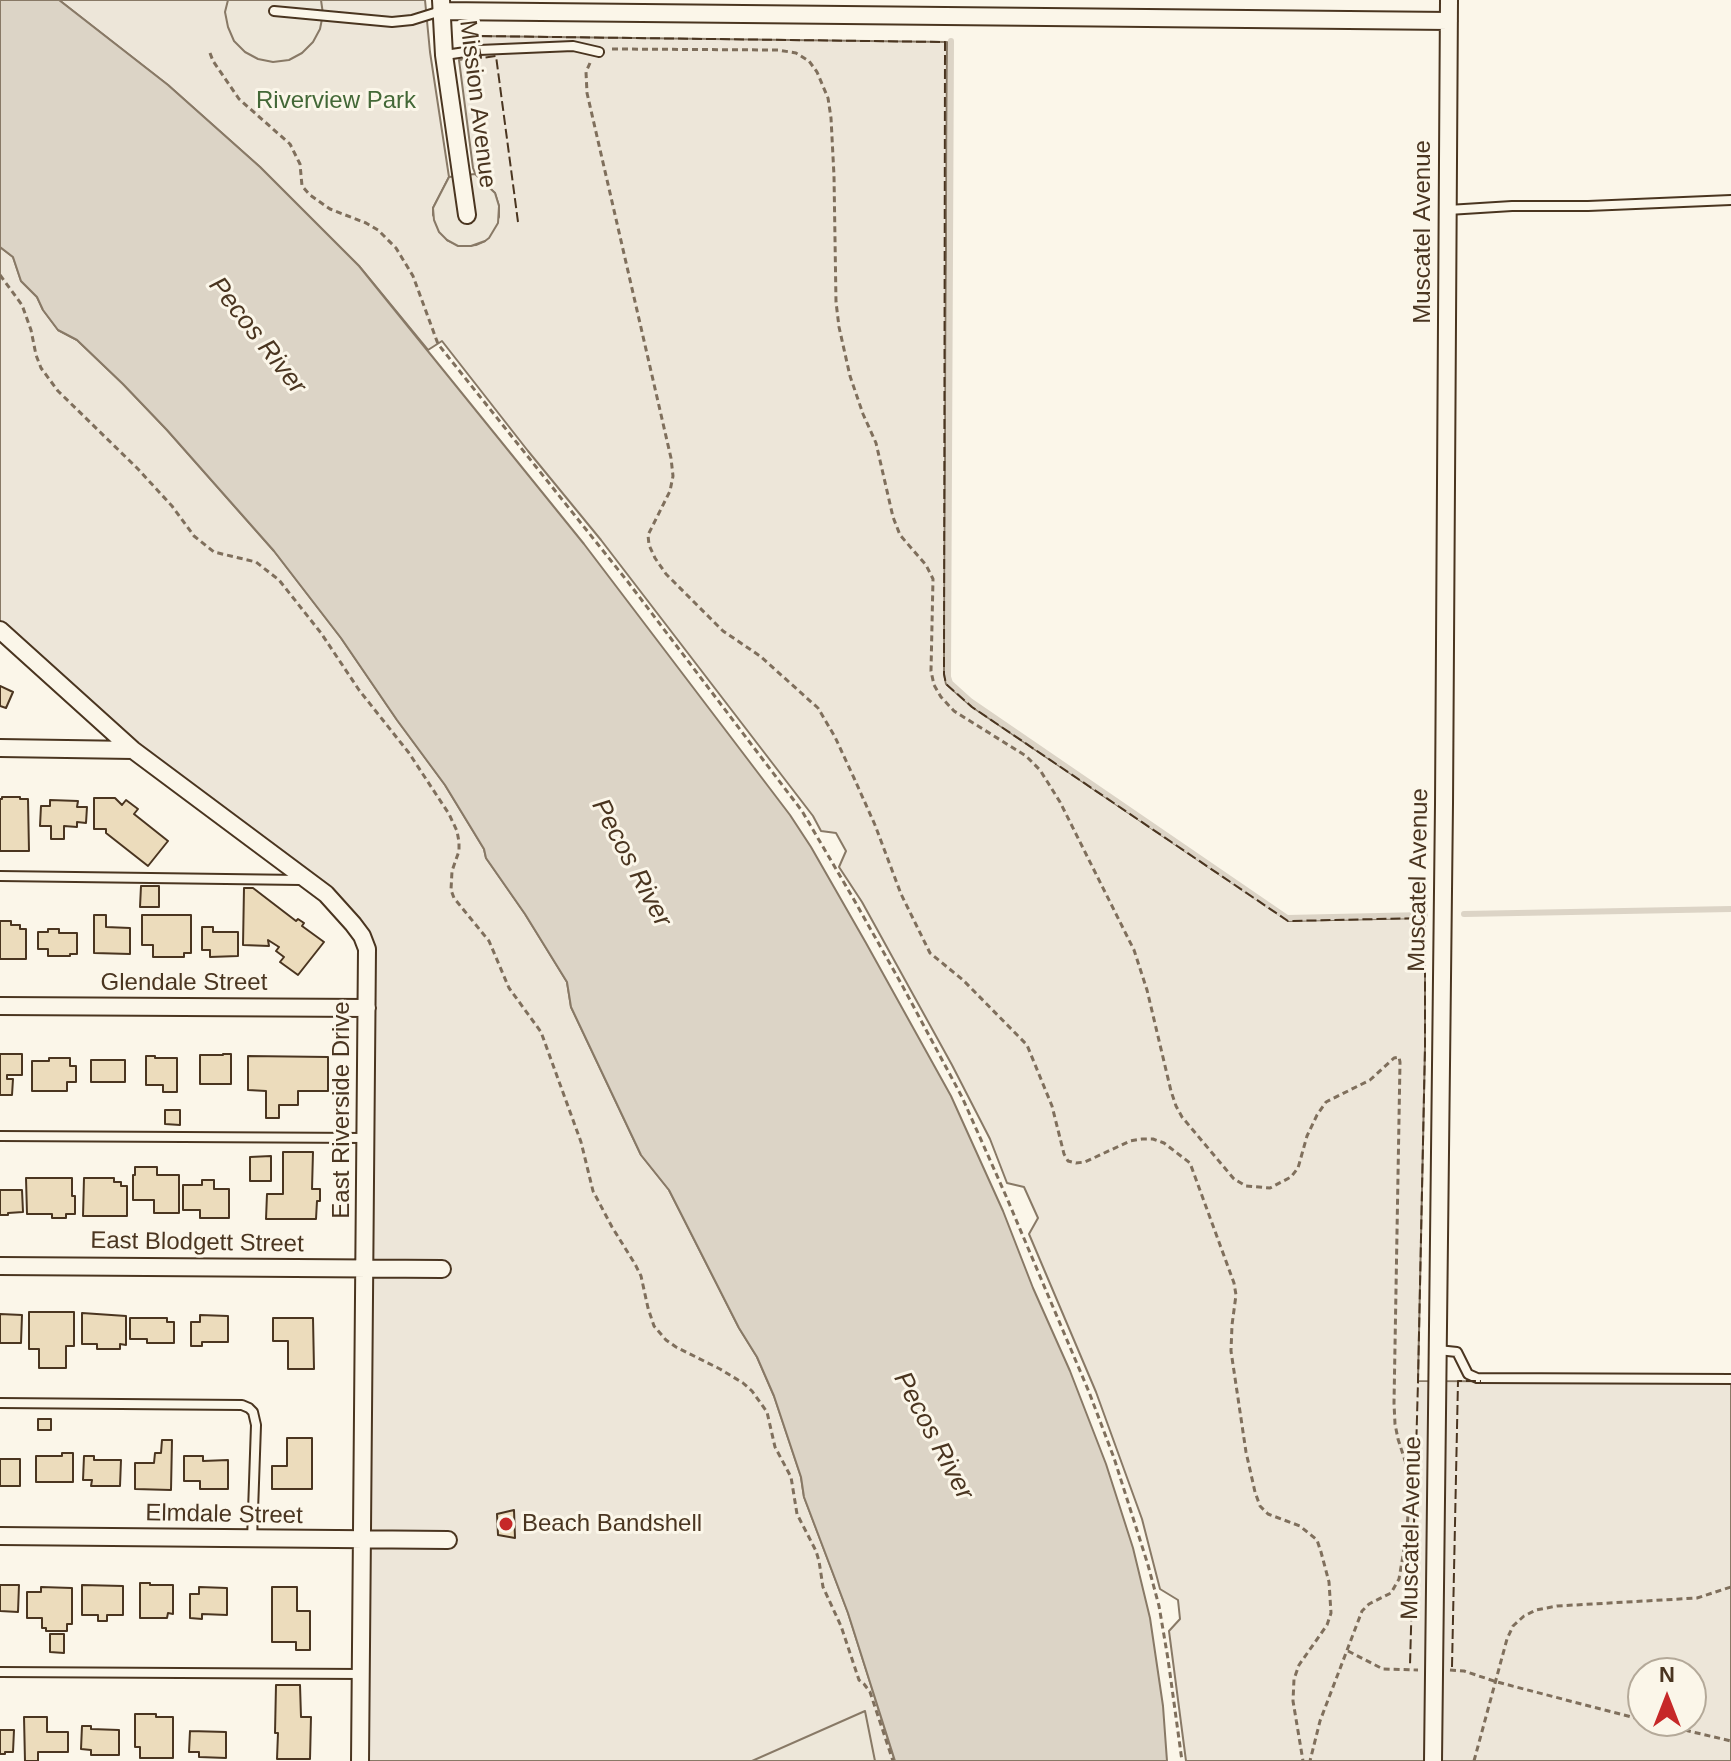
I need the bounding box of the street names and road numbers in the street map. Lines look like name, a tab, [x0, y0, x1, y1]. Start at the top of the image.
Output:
street label: Mission Avenue	[452, 18, 502, 190]
street label: Muscatel Avenue	[1409, 140, 1437, 324]
street label: Muscatel Avenue	[1403, 788, 1435, 972]
street label: Glendale Street	[101, 969, 267, 997]
street label: East Riverside Drive	[328, 1001, 356, 1219]
street label: East Blodgett Street	[90, 1227, 304, 1259]
street label: Muscatel Avenue	[1396, 1436, 1428, 1620]
street label: Elmdale Street	[145, 1499, 303, 1531]

